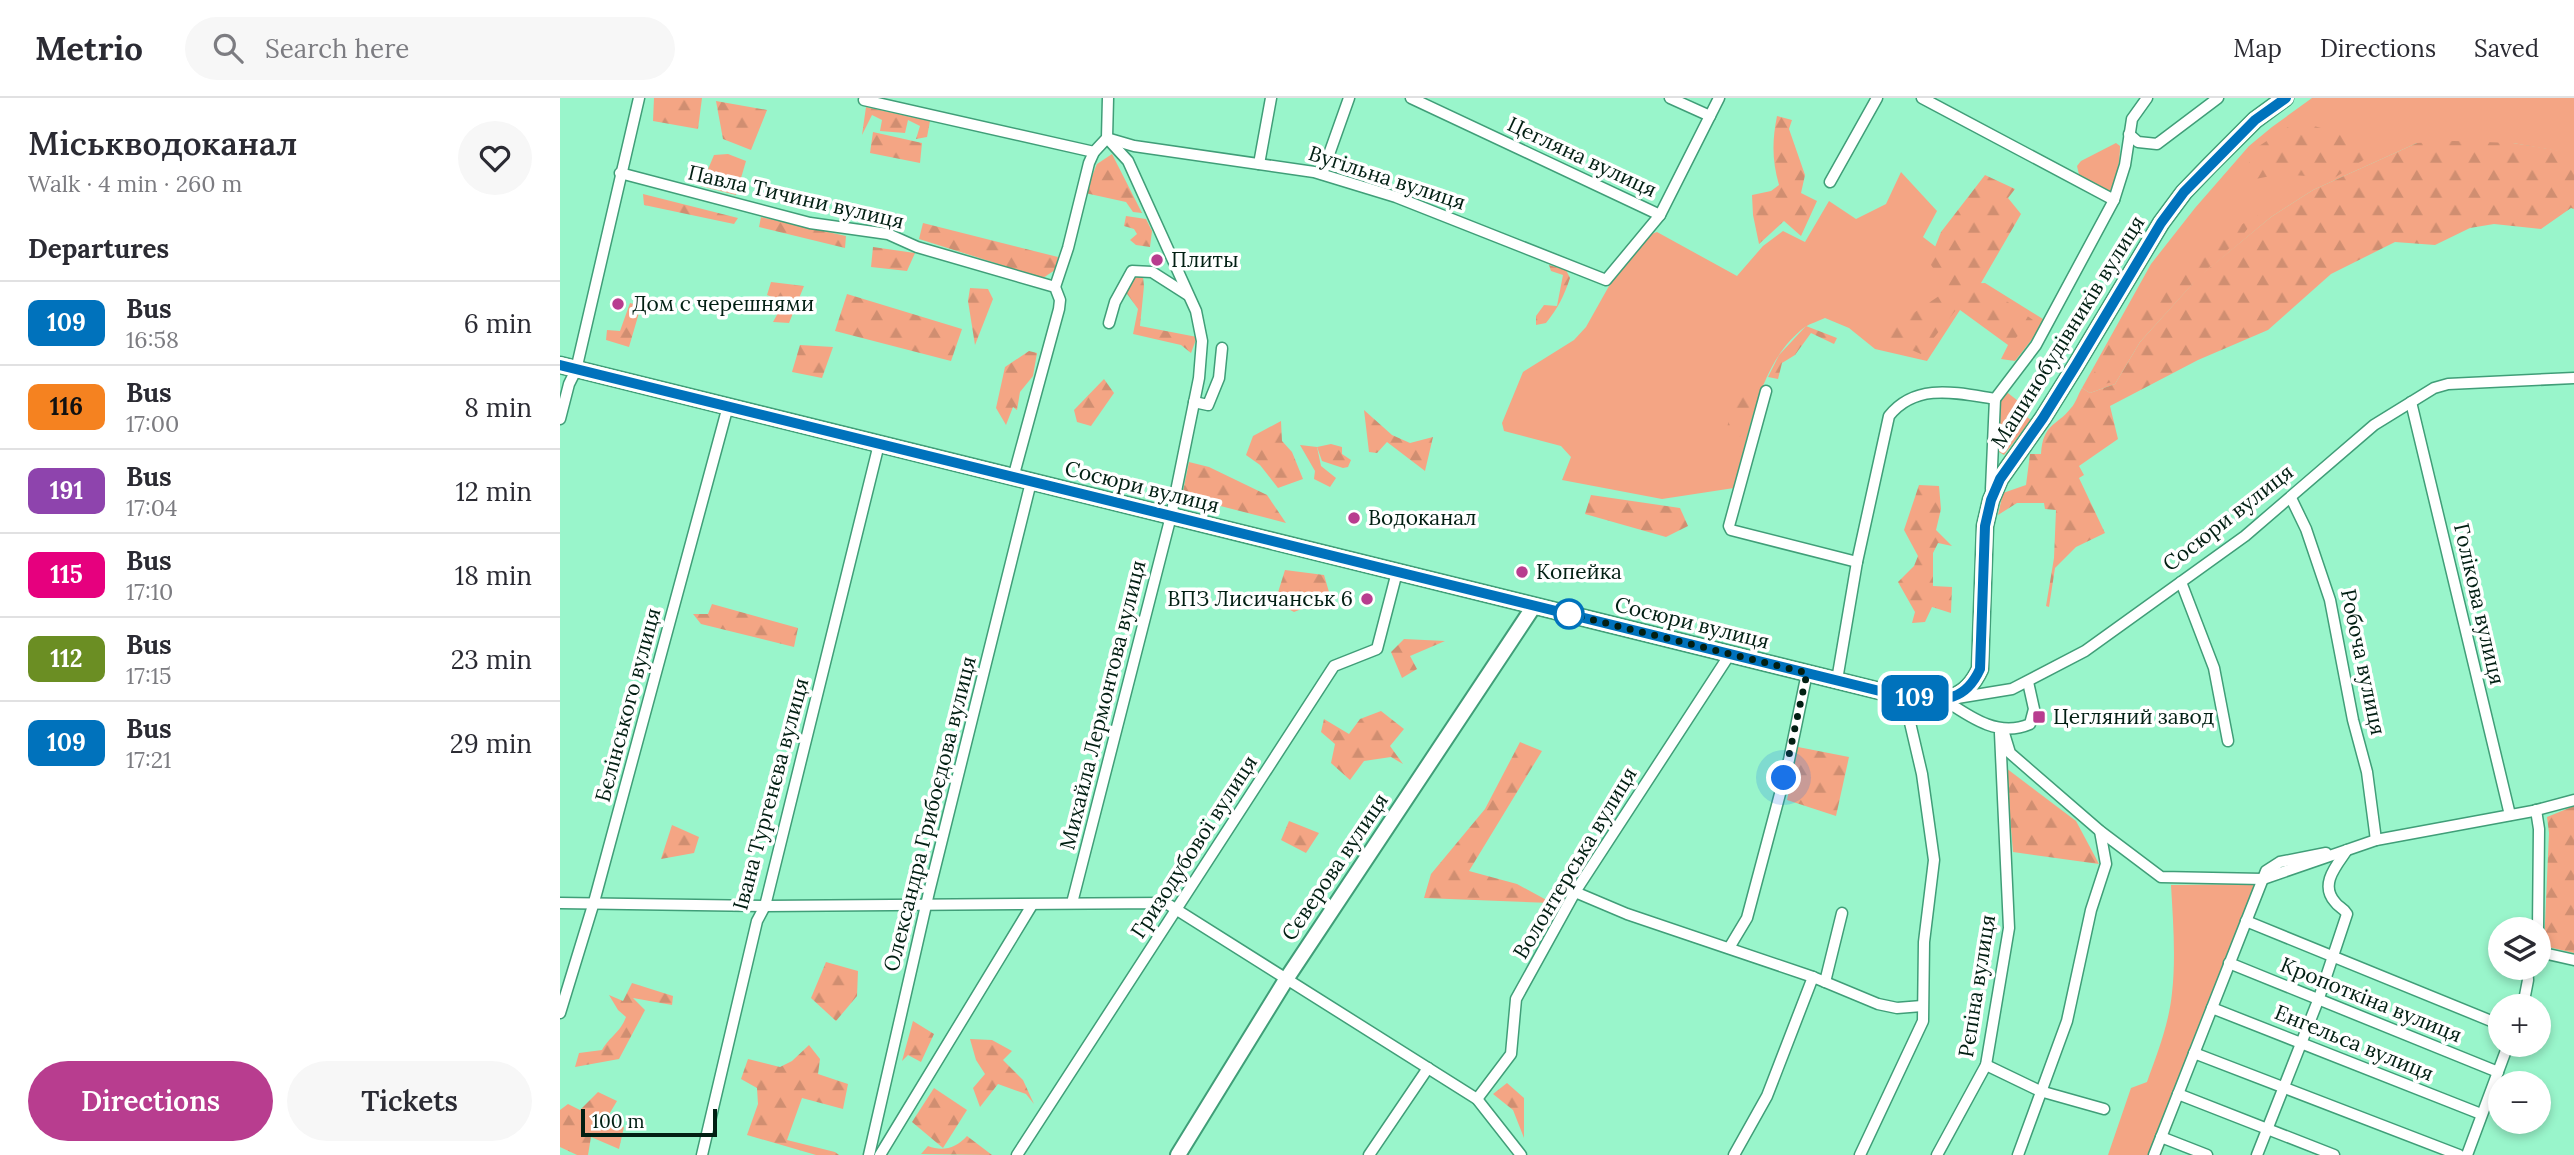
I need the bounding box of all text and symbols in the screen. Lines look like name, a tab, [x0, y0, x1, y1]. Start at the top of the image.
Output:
search box	[185, 17, 675, 80]
text: Metrio	[35, 27, 143, 69]
icon: search	[209, 29, 247, 67]
text: Search here	[265, 32, 409, 65]
text: Map	[2233, 33, 2282, 64]
text: Directions	[2320, 33, 2436, 64]
text: Saved	[2474, 33, 2539, 64]
street label: Цегляна вулиця	[1503, 110, 1661, 203]
button: heart	[458, 121, 532, 195]
text: Міськводоканал	[28, 122, 298, 164]
street label: Вугільна вулиця	[1305, 139, 1469, 216]
street label: Павла Тичини вулиця	[685, 158, 907, 235]
text: Walk · 4 min · 260 m	[28, 169, 242, 198]
street label: Машинобудівників вулиця	[1985, 210, 2150, 453]
text: Departures	[28, 232, 169, 265]
place label: Плиты	[1171, 246, 1239, 273]
marker: Плиты	[1149, 252, 1165, 268]
place label: Дом с черешнями	[632, 290, 814, 317]
text: Bus	[126, 292, 172, 325]
marker: Дом с черешнями	[610, 296, 626, 312]
text: 109	[47, 307, 86, 338]
text: 6 min	[464, 307, 532, 340]
text: 16:58	[126, 325, 179, 354]
text: Bus	[126, 376, 172, 409]
text: 116	[50, 391, 83, 422]
text: 8 min	[464, 391, 532, 424]
text: 17:00	[126, 409, 179, 438]
street label: Сосюри вулиця	[1062, 454, 1222, 519]
street label: Сосюри вулиця	[2157, 458, 2298, 577]
text: Bus	[126, 460, 172, 493]
text: 191	[50, 475, 83, 506]
text: 12 min	[455, 475, 532, 508]
text: 17:04	[126, 493, 177, 522]
place label: Водоканал	[1368, 504, 1477, 531]
marker: Водоканал	[1346, 510, 1362, 526]
street label: Голікова вулиця	[2448, 521, 2511, 687]
text: Bus	[126, 544, 172, 577]
street label: Михайла Лермонтова вулиця	[1053, 557, 1152, 852]
place label: Копейка	[1536, 558, 1622, 585]
text: 115	[50, 559, 83, 590]
text: 18 min	[455, 559, 532, 592]
marker: Копейка	[1514, 564, 1530, 580]
text: 17:10	[126, 577, 173, 606]
place label: ВПЗ Лисичанськ 6	[1167, 585, 1353, 612]
street label: Робоча вулиця	[2335, 586, 2392, 737]
street label: Сосюри вулиця	[1612, 590, 1772, 655]
marker: ВПЗ Лисичанськ 6	[1359, 591, 1375, 607]
unlabelled marker	[1554, 599, 1584, 629]
street label: Бєлінського вулиця	[589, 605, 666, 805]
text: Bus	[126, 628, 172, 661]
text: 112	[50, 643, 83, 674]
text: 23 min	[451, 643, 532, 676]
street label: Олександра Грибоєдова вулиця	[877, 653, 982, 974]
text: 17:15	[126, 661, 172, 690]
street label: Івана Тургенєва вулиця	[727, 675, 815, 913]
line badge: 109	[1875, 675, 1955, 721]
text: 109	[1896, 682, 1934, 713]
place label: Цегляний завод	[2053, 703, 2214, 730]
marker: Цегляний завод	[2031, 709, 2047, 725]
text: Bus	[126, 712, 172, 745]
text: 109	[47, 727, 86, 758]
text: 29 min	[450, 727, 532, 760]
text: 17:21	[126, 745, 171, 774]
street label: Гризодубової вулиця	[1124, 750, 1263, 943]
your location	[1766, 760, 1801, 795]
street label: Волонтерська вулиця	[1507, 762, 1642, 963]
street label: Сєверова вулиця	[1275, 788, 1394, 946]
street label: Рєпіна вулиця	[1952, 913, 2001, 1059]
map controls	[2488, 917, 2551, 1134]
button: layers	[2488, 917, 2551, 980]
street label: Кропоткіна вулиця	[2277, 951, 2466, 1048]
button: +	[2488, 994, 2551, 1057]
street label: Енгельса вулиця	[2271, 998, 2438, 1087]
button: Directions	[28, 1061, 273, 1141]
button: Tickets	[287, 1061, 532, 1141]
button: −	[2488, 1071, 2551, 1134]
scale bar	[581, 1106, 718, 1138]
text: 100 m	[592, 1109, 645, 1133]

